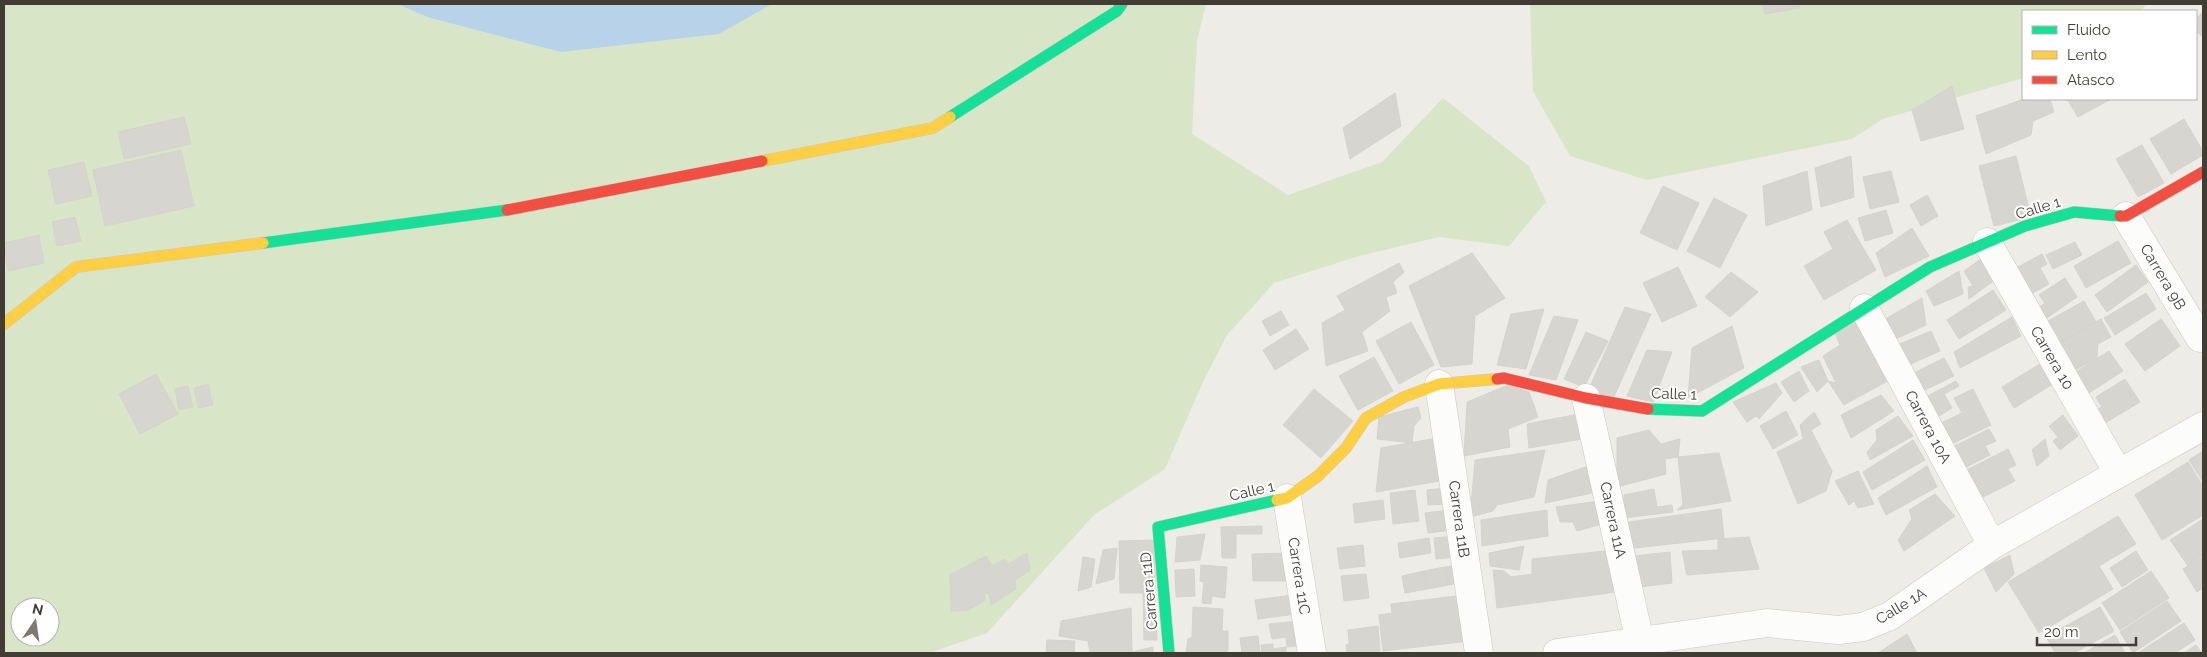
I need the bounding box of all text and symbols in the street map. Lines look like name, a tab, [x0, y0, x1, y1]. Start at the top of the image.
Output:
legend	[2022, 10, 2197, 100]
text: Fluido	[2067, 21, 2110, 39]
text: Lento	[2067, 46, 2107, 64]
text: Atasco	[2067, 71, 2114, 89]
street label: Calle 1	[2014, 193, 2063, 223]
street label: Carrera 9B	[2136, 241, 2190, 313]
street label: Carrera 10	[2027, 323, 2077, 393]
street label: Calle 1	[1651, 384, 1698, 404]
street label: Carrera 10A	[1901, 387, 1955, 467]
street label: Calle 1	[1228, 477, 1277, 505]
street label: Carrera 11B	[1445, 479, 1473, 559]
street label: Carrera 11A	[1596, 480, 1630, 560]
street label: Carrera 11C	[1284, 536, 1314, 616]
street label: Carrera 11D	[1137, 551, 1161, 631]
street label: Calle 1A	[1872, 584, 1930, 628]
north arrow	[10, 597, 60, 647]
text: N	[31, 600, 45, 618]
scale bar	[2037, 614, 2136, 646]
text: 20 m	[2044, 623, 2079, 641]

